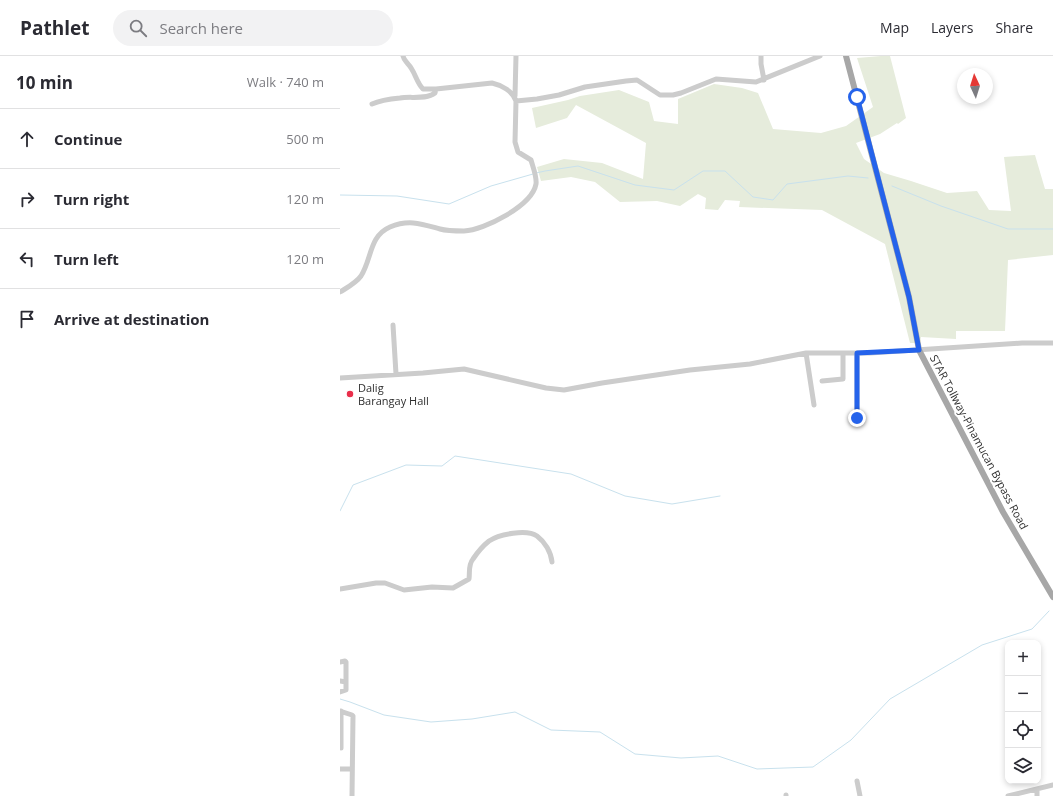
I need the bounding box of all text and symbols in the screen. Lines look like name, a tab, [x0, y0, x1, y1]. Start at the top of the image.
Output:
search box	[113, 10, 393, 46]
text: Pathlet	[20, 15, 89, 41]
icon: search	[127, 17, 149, 39]
text: Search here	[159, 18, 243, 38]
text: Map	[880, 18, 909, 37]
text: Layers	[931, 18, 973, 37]
text: Share	[995, 18, 1033, 37]
north arrow	[957, 68, 993, 104]
text: 10 min	[16, 71, 73, 94]
text: Walk · 740 m	[247, 73, 324, 91]
route start	[848, 88, 866, 106]
icon: ahead	[16, 128, 38, 150]
text: Continue	[54, 129, 122, 149]
text: 500 m	[286, 130, 324, 148]
icon: right	[16, 188, 38, 210]
text: Turn right	[54, 189, 129, 209]
text: 120 m	[286, 190, 324, 208]
icon: left	[16, 248, 38, 270]
text: Turn left	[54, 249, 119, 269]
text: 120 m	[286, 250, 324, 268]
icon: arrive	[16, 308, 38, 330]
text: Arrive at destination	[54, 309, 209, 329]
street label: STAR Tollway-Pinamucan Bypass Road	[927, 352, 1032, 532]
place label: Dalig Barangay Hall	[358, 380, 429, 408]
marker: Dalig Barangay Hall	[345, 389, 355, 399]
route end	[848, 409, 866, 427]
map controls	[1005, 640, 1041, 784]
button: +	[1005, 640, 1041, 676]
button: −	[1005, 676, 1041, 712]
button: locate	[1005, 712, 1041, 748]
button: layers	[1005, 748, 1041, 784]

